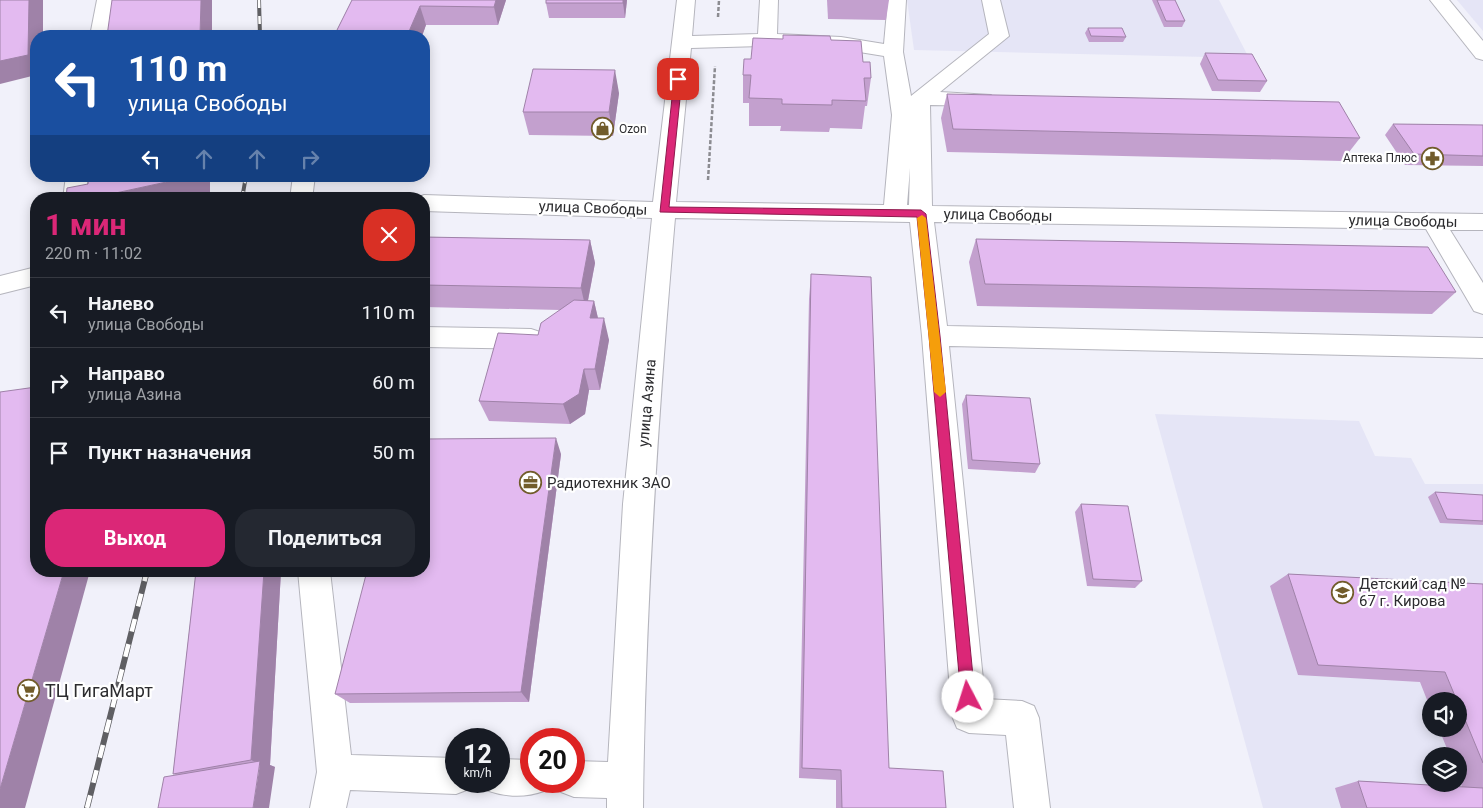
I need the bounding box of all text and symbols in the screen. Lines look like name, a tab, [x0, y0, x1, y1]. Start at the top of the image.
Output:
text: 110 m	[128, 49, 227, 90]
icon: left	[45, 50, 110, 115]
pin	[657, 58, 699, 100]
icon: arrive	[664, 65, 692, 93]
text: улица Свободы	[128, 91, 288, 116]
shop icon: Ozon	[591, 117, 615, 141]
place label: Ozon	[619, 122, 647, 136]
icon: left	[137, 145, 165, 173]
icon: ahead	[190, 145, 218, 173]
icon: ahead	[243, 145, 271, 173]
icon: right	[296, 145, 324, 173]
pharmacy icon: Аптека Плюс	[1421, 146, 1445, 170]
place label: Аптека Плюс	[1343, 151, 1417, 165]
street label: улица Свободы	[538, 197, 648, 219]
street label: улица Свободы	[943, 205, 1053, 225]
text: 1 мин	[45, 207, 126, 242]
button: close	[363, 209, 415, 261]
street label: улица Свободы	[1348, 211, 1458, 231]
text: 220 m · 11:02	[45, 244, 142, 263]
text: Налево	[88, 292, 154, 315]
icon: left	[45, 299, 73, 327]
text: 110 m	[362, 301, 415, 324]
text: улица Свободы	[88, 315, 204, 334]
street label: улица Азина	[634, 358, 660, 448]
text: Направо	[88, 362, 165, 385]
icon: right	[45, 369, 73, 397]
text: 60 m	[372, 371, 415, 394]
text: улица Азина	[88, 385, 182, 404]
icon: arrive	[45, 439, 73, 467]
text: Пункт назначения	[88, 441, 251, 464]
text: 50 m	[372, 441, 415, 464]
office icon: Радиотехник ЗАО	[519, 471, 543, 495]
place label: Радиотехник ЗАО	[547, 474, 671, 492]
button: Выход	[45, 509, 225, 567]
button: Поделиться	[235, 509, 415, 567]
place label: Детский сад № 67 г. Кирова	[1359, 575, 1466, 610]
school or university icon: Детский сад № 67 г. Кирова	[1331, 581, 1355, 605]
position arrow	[941, 670, 993, 722]
supermarket icon: ТЦ ГигаМарт	[17, 678, 41, 702]
place label: ТЦ ГигаМарт	[45, 680, 153, 701]
map controls	[1422, 692, 1467, 792]
button: sound	[1422, 692, 1467, 737]
speed limit sign: 20	[520, 728, 585, 793]
text: 12	[463, 740, 492, 769]
button: layers	[1422, 747, 1467, 792]
text: km/h	[463, 766, 492, 780]

